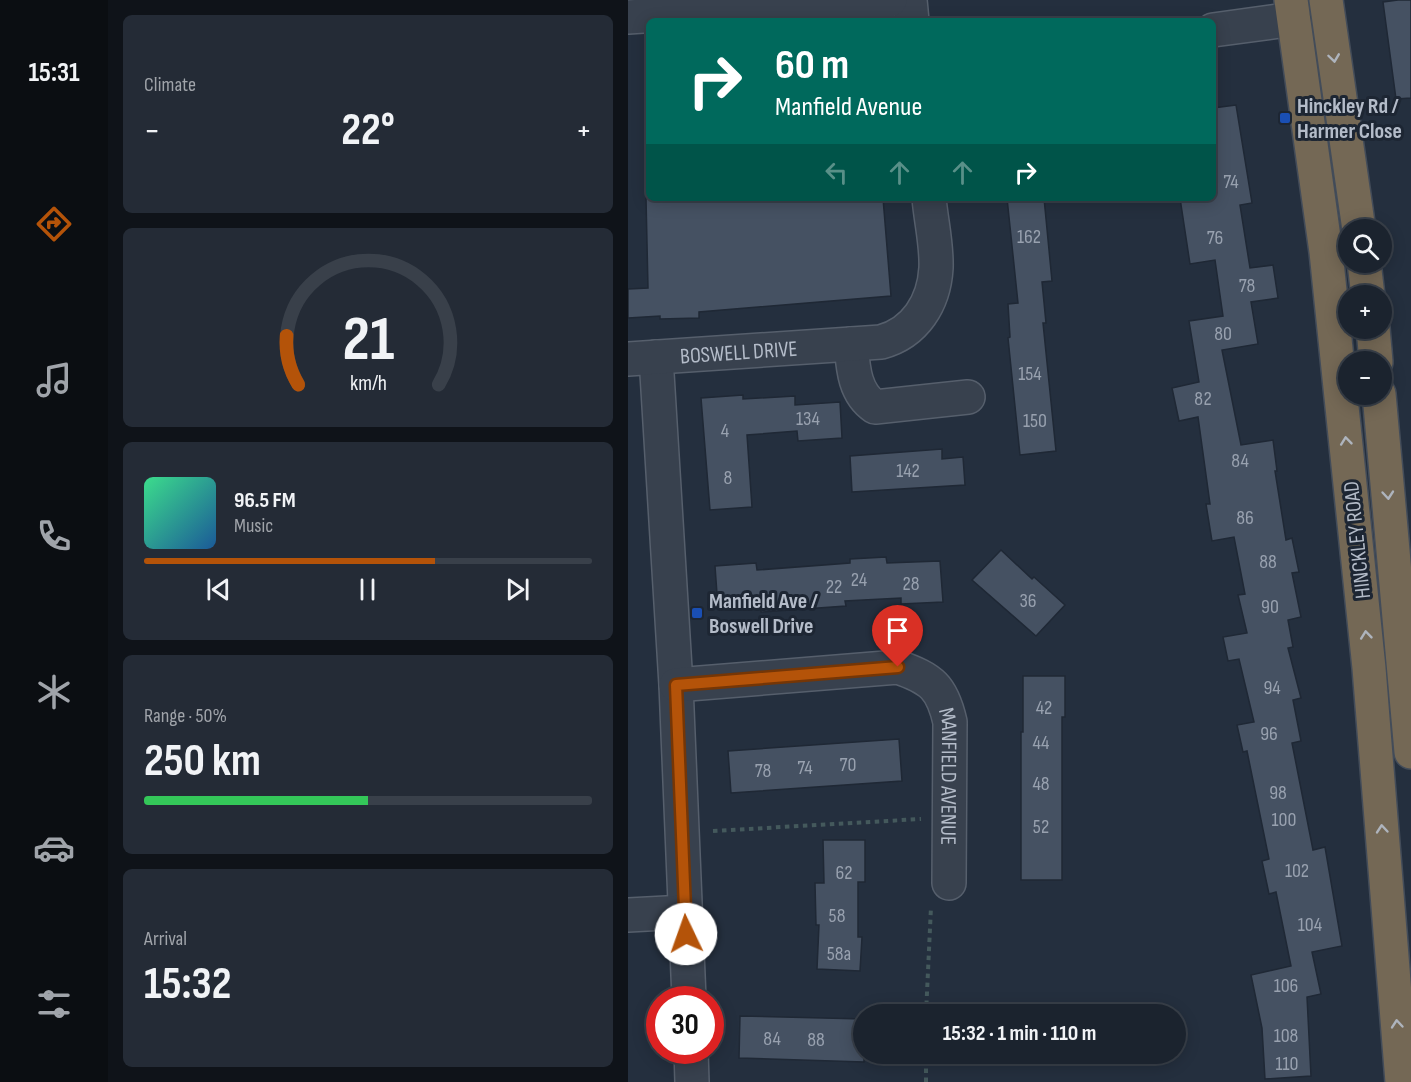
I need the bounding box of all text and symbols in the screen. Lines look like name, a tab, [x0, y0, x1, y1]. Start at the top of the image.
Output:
text: 60 m	[775, 40, 849, 91]
icon: right	[676, 42, 754, 120]
one-way arrow	[1328, 53, 1340, 63]
text: 15:31	[28, 57, 80, 89]
text: Climate	[144, 73, 196, 97]
text: Manfield Avenue	[775, 91, 922, 123]
place label: Hinckley Rd / Harmer Close	[1297, 93, 1402, 145]
text: 22°	[341, 103, 395, 158]
text: −	[144, 111, 160, 151]
text: +	[576, 111, 592, 151]
marker: Hinckley Rd / Harmer Close	[1278, 111, 1292, 125]
icon: left	[820, 156, 853, 189]
icon: ahead	[883, 156, 916, 189]
icon: ahead	[946, 156, 979, 189]
icon: right	[1009, 156, 1042, 189]
house number: 74	[1223, 170, 1239, 194]
icon: directions	[33, 203, 75, 245]
map controls	[1338, 219, 1392, 405]
button: search	[1338, 219, 1392, 273]
house number: 162	[1017, 225, 1041, 249]
house number: 76	[1207, 226, 1223, 250]
house number: 78	[1239, 274, 1255, 298]
button: +	[1338, 285, 1392, 339]
text: 21	[342, 303, 394, 378]
house number: 80	[1214, 322, 1232, 346]
street label: BOSWELL DRIVE	[679, 336, 798, 370]
button: −	[1338, 351, 1392, 405]
icon: music	[33, 359, 75, 401]
house number: 154	[1018, 362, 1042, 386]
text: km/h	[349, 371, 387, 396]
house number: 82	[1194, 387, 1212, 411]
house number: 134	[796, 407, 820, 431]
house number: 150	[1023, 409, 1047, 433]
house number: 4	[721, 419, 729, 443]
one-way arrow	[1340, 436, 1353, 446]
house number: 84	[1231, 449, 1249, 473]
house number: 142	[896, 459, 920, 483]
house number: 8	[724, 466, 732, 490]
street label: HINCKLEY ROAD	[1338, 480, 1377, 600]
text: 96.5 FM	[234, 487, 296, 514]
one-way arrow	[1381, 490, 1394, 499]
house number: 86	[1236, 506, 1254, 530]
text: Music	[234, 514, 273, 538]
icon: phone	[33, 515, 75, 557]
house number: 88	[1259, 550, 1277, 574]
house number: 24	[851, 568, 867, 592]
house number: 28	[903, 572, 920, 596]
icon: previous	[202, 573, 235, 606]
icon: pause	[351, 573, 384, 606]
icon: next	[501, 573, 534, 606]
house number: 22	[826, 575, 842, 599]
place label: Manfield Ave / Boswell Drive	[709, 588, 819, 640]
house number: 36	[1019, 589, 1037, 613]
house number: 90	[1261, 595, 1279, 619]
pin	[872, 605, 923, 667]
marker: Manfield Ave / Boswell Drive	[690, 606, 704, 620]
icon: arrive	[881, 614, 914, 647]
one-way arrow	[1360, 630, 1372, 640]
icon: climate	[33, 671, 75, 713]
house number: 94	[1263, 676, 1281, 700]
house number: 42	[1036, 696, 1052, 720]
text: Range · 50%	[144, 704, 227, 728]
street label: MANFIELD AVENUE	[932, 705, 962, 845]
house number: 96	[1260, 722, 1278, 746]
house number: 44	[1033, 731, 1049, 755]
text: 250 km	[144, 734, 261, 789]
house number: 70	[840, 753, 856, 777]
house number: 74	[797, 756, 813, 780]
house number: 78	[755, 759, 771, 783]
house number: 48	[1032, 772, 1050, 796]
house number: 98	[1269, 781, 1287, 805]
house number: 100	[1272, 808, 1296, 832]
house number: 52	[1033, 815, 1049, 839]
one-way arrow	[1376, 825, 1389, 834]
icon: car	[33, 827, 75, 869]
house number: 102	[1285, 859, 1309, 883]
house number: 62	[835, 861, 853, 885]
position arrow	[654, 902, 718, 966]
house number: 58	[829, 904, 845, 928]
house number: 104	[1298, 913, 1322, 937]
text: Arrival	[144, 927, 187, 951]
house number: 58a	[827, 942, 851, 966]
text: 15:32	[144, 957, 231, 1012]
house number: 106	[1274, 974, 1298, 998]
icon: filters	[33, 983, 75, 1025]
speed limit sign: 30	[646, 986, 724, 1064]
one-way arrow	[1391, 1019, 1404, 1028]
text: 15:32 · 1 min · 110 m	[943, 1020, 1096, 1047]
house number: 108	[1274, 1024, 1298, 1048]
house number: 84	[763, 1027, 781, 1051]
house number: 88	[807, 1028, 825, 1052]
house number: 110	[1276, 1052, 1298, 1076]

